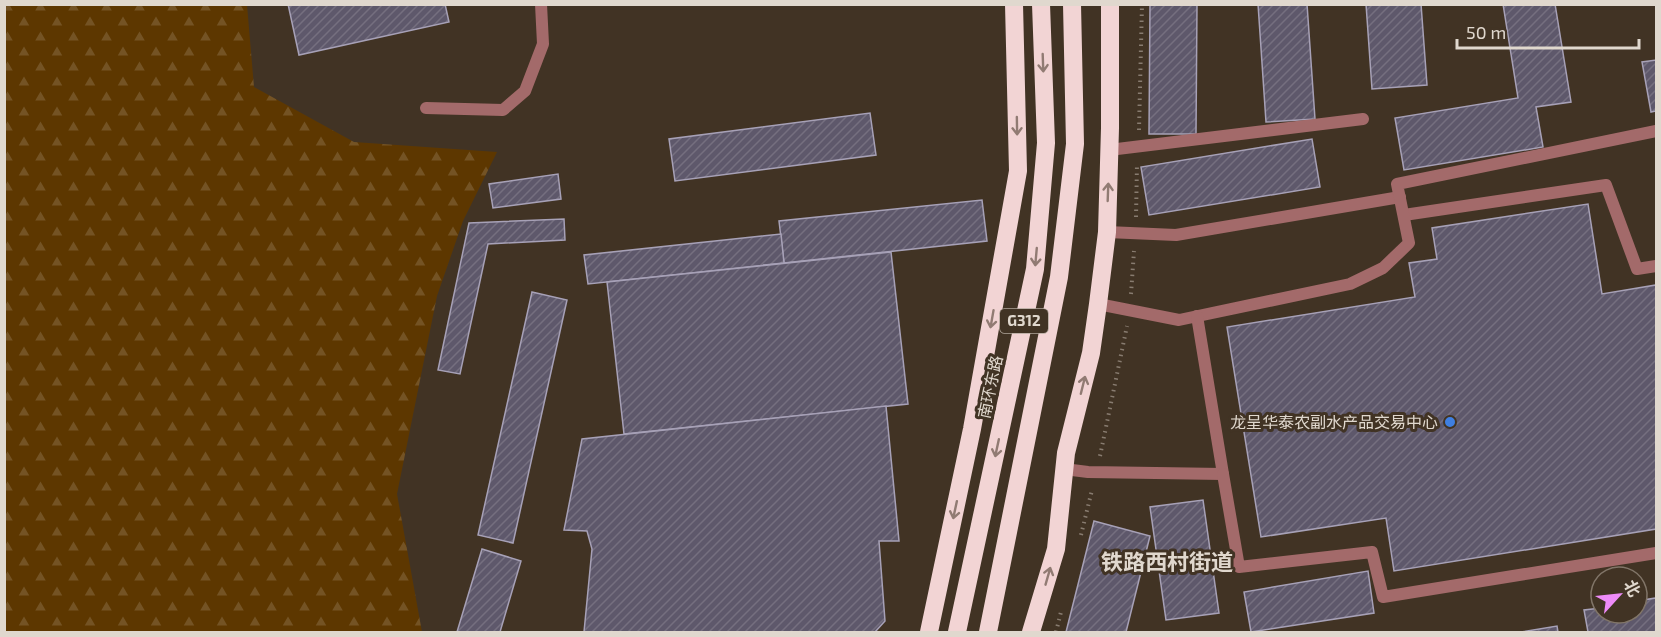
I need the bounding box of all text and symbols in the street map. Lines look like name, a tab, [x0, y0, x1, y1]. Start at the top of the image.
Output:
scale bar	[1457, 12, 1638, 50]
text: 50 m	[1466, 21, 1506, 43]
one-way arrow	[1037, 52, 1049, 72]
one-way arrow	[1011, 115, 1023, 135]
one-way arrow	[1102, 183, 1114, 203]
one-way arrow	[1031, 247, 1042, 267]
one-way arrow	[986, 308, 997, 328]
road number: G312	[1000, 309, 1048, 333]
street label: 南环东路	[974, 354, 1005, 420]
one-way arrow	[1078, 376, 1089, 395]
place label: 龙呈华泰农副水产品交易中心	[1230, 412, 1438, 431]
marker: 龙呈华泰农副水产品交易中心	[1443, 415, 1457, 429]
one-way arrow	[990, 439, 1002, 458]
one-way arrow	[949, 500, 960, 519]
district label: 铁路西村街道	[1101, 548, 1233, 574]
north arrow	[1589, 565, 1649, 625]
one-way arrow	[1043, 567, 1054, 586]
text: 北	[1621, 577, 1645, 599]

